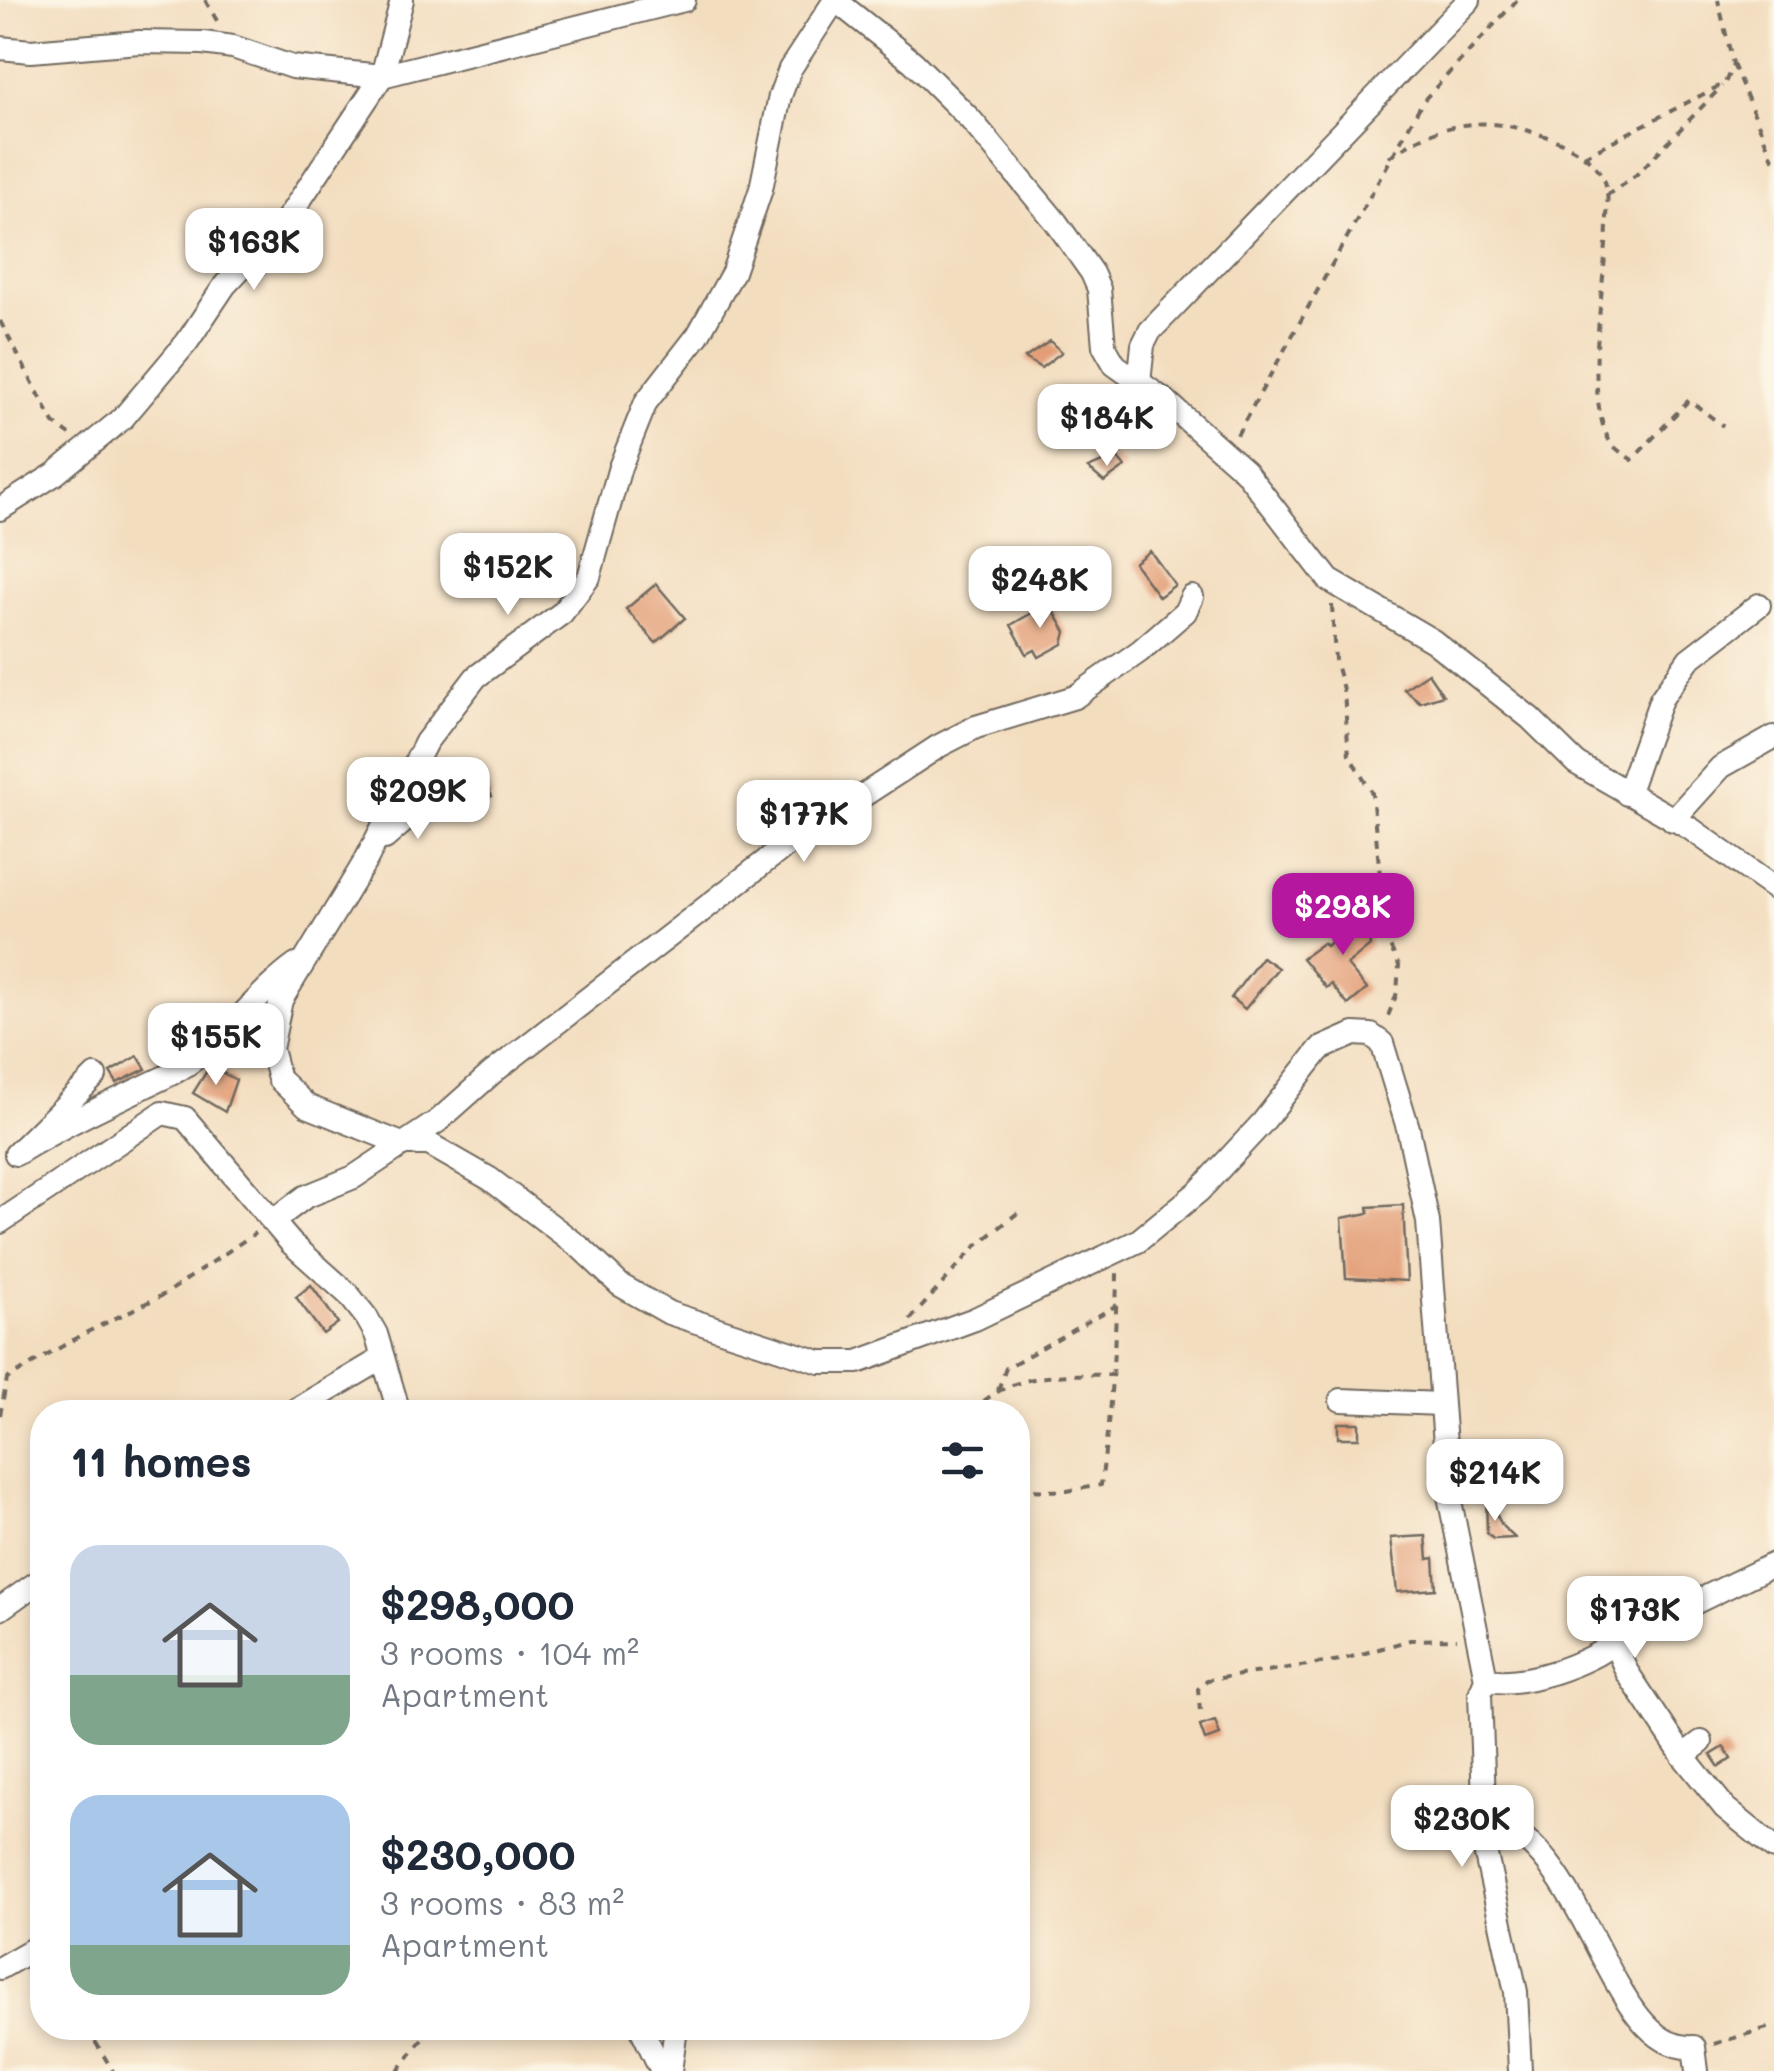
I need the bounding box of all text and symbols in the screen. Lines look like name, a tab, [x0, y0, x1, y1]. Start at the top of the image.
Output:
pin: $163K	[184, 208, 324, 293]
text: $163K	[207, 219, 301, 261]
pin: $184K	[1037, 384, 1177, 469]
text: $184K	[1059, 395, 1155, 437]
pin: $152K	[438, 533, 578, 618]
text: $152K	[462, 544, 554, 586]
pin: $248K	[970, 546, 1110, 631]
text: $248K	[991, 557, 1089, 599]
pin: $209K	[348, 757, 488, 842]
text: $209K	[369, 768, 467, 810]
pin: $177K	[734, 780, 874, 865]
text: $177K	[759, 791, 849, 833]
pin: $298K	[1273, 873, 1413, 958]
text: $298K	[1294, 884, 1392, 926]
pin: $155K	[146, 1003, 286, 1088]
text: $155K	[170, 1014, 262, 1056]
text: 11 homes	[70, 1433, 252, 1488]
icon: filters	[935, 1433, 990, 1488]
pin: $214K	[1425, 1439, 1565, 1524]
text: $214K	[1448, 1450, 1542, 1492]
text: $298,000	[380, 1576, 575, 1631]
pin: $173K	[1565, 1576, 1705, 1661]
icon: home	[150, 1585, 270, 1705]
text: $173K	[1589, 1587, 1681, 1629]
text: 3 rooms · 104 m²	[380, 1631, 639, 1673]
text: Apartment	[380, 1673, 549, 1715]
pin: $230K	[1392, 1785, 1532, 1870]
text: $230K	[1413, 1796, 1511, 1838]
text: $230,000	[380, 1826, 576, 1881]
icon: home	[150, 1835, 270, 1955]
text: 3 rooms · 83 m²	[380, 1881, 624, 1923]
text: Apartment	[380, 1923, 549, 1965]

